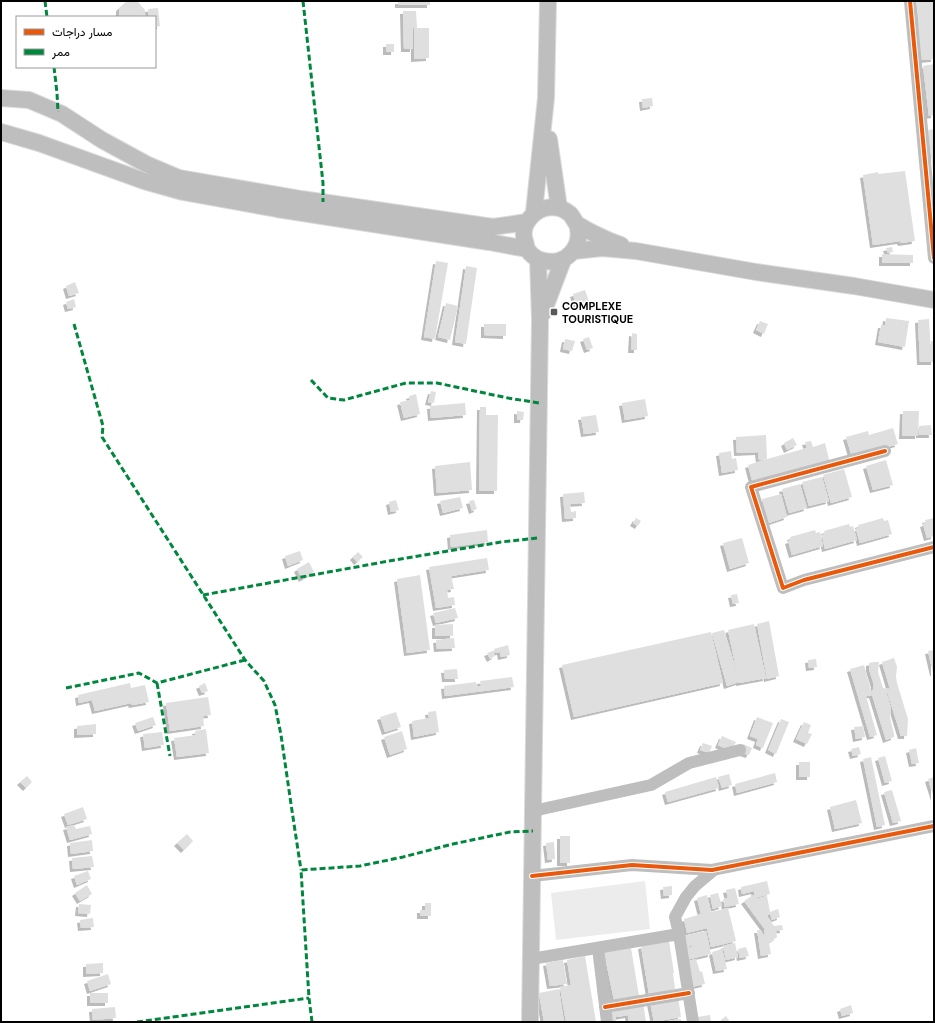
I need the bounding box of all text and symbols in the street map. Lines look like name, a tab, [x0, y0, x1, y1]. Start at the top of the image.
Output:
legend	[16, 16, 156, 68]
text: مسار دراجات	[52, 24, 112, 40]
text: ممر	[51, 44, 70, 60]
place label: COMPLEXE TOURISTIQUE	[562, 299, 633, 326]
marker: COMPLEXE TOURISTIQUE	[549, 307, 559, 317]

